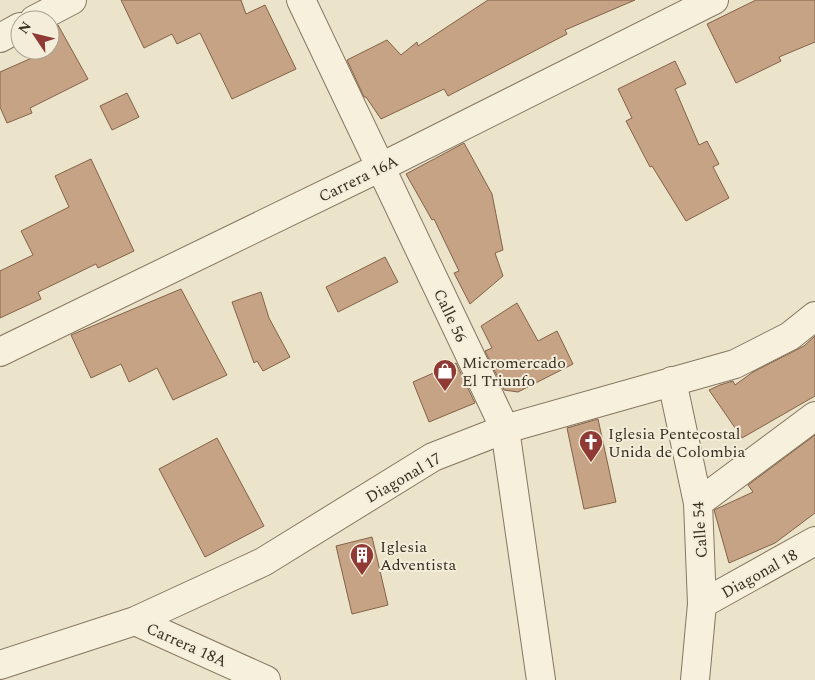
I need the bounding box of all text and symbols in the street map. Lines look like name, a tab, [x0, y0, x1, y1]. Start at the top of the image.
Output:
north arrow	[10, 10, 60, 60]
text: N	[13, 17, 37, 39]
street label: Carrera 16A	[314, 149, 402, 209]
street label: Calle 56	[427, 285, 473, 346]
place label: Micromercado El Triunfo	[462, 351, 566, 393]
shop icon: Micromercado El Triunfo	[432, 358, 458, 392]
place label: Iglesia Pentecostal Unida de Colombia	[608, 422, 745, 464]
church icon: Iglesia Pentecostal Unida de Colombia	[578, 429, 604, 463]
street label: Diagonal 17	[361, 446, 446, 509]
street label: Calle 54	[686, 501, 714, 559]
place label: Iglesia Adventista	[380, 535, 456, 577]
building icon: Iglesia Adventista	[349, 542, 375, 576]
street label: Diagonal 18	[717, 543, 802, 605]
street label: Carrera 18A	[142, 616, 231, 673]

